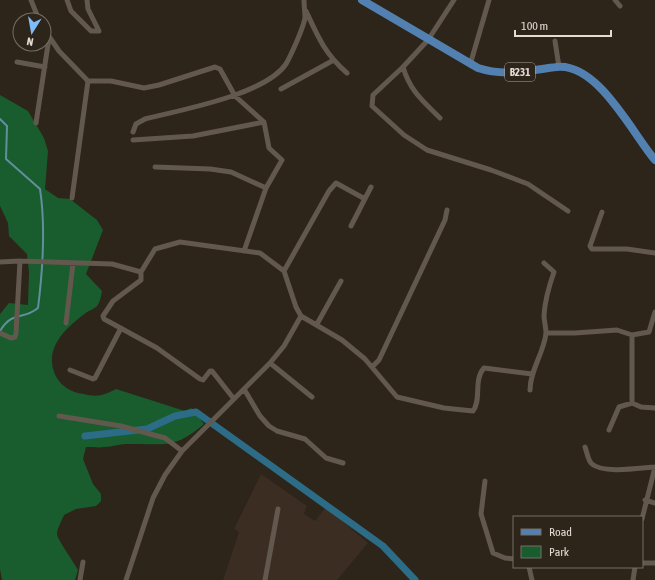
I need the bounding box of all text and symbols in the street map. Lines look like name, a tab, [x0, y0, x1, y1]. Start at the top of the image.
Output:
north arrow	[12, 12, 52, 52]
scale bar	[515, 12, 611, 38]
text: 100 m	[521, 19, 548, 33]
text: N	[26, 35, 34, 48]
road number: B231	[505, 63, 535, 81]
legend	[513, 516, 643, 568]
text: Road	[549, 525, 572, 539]
text: Park	[549, 545, 570, 559]

